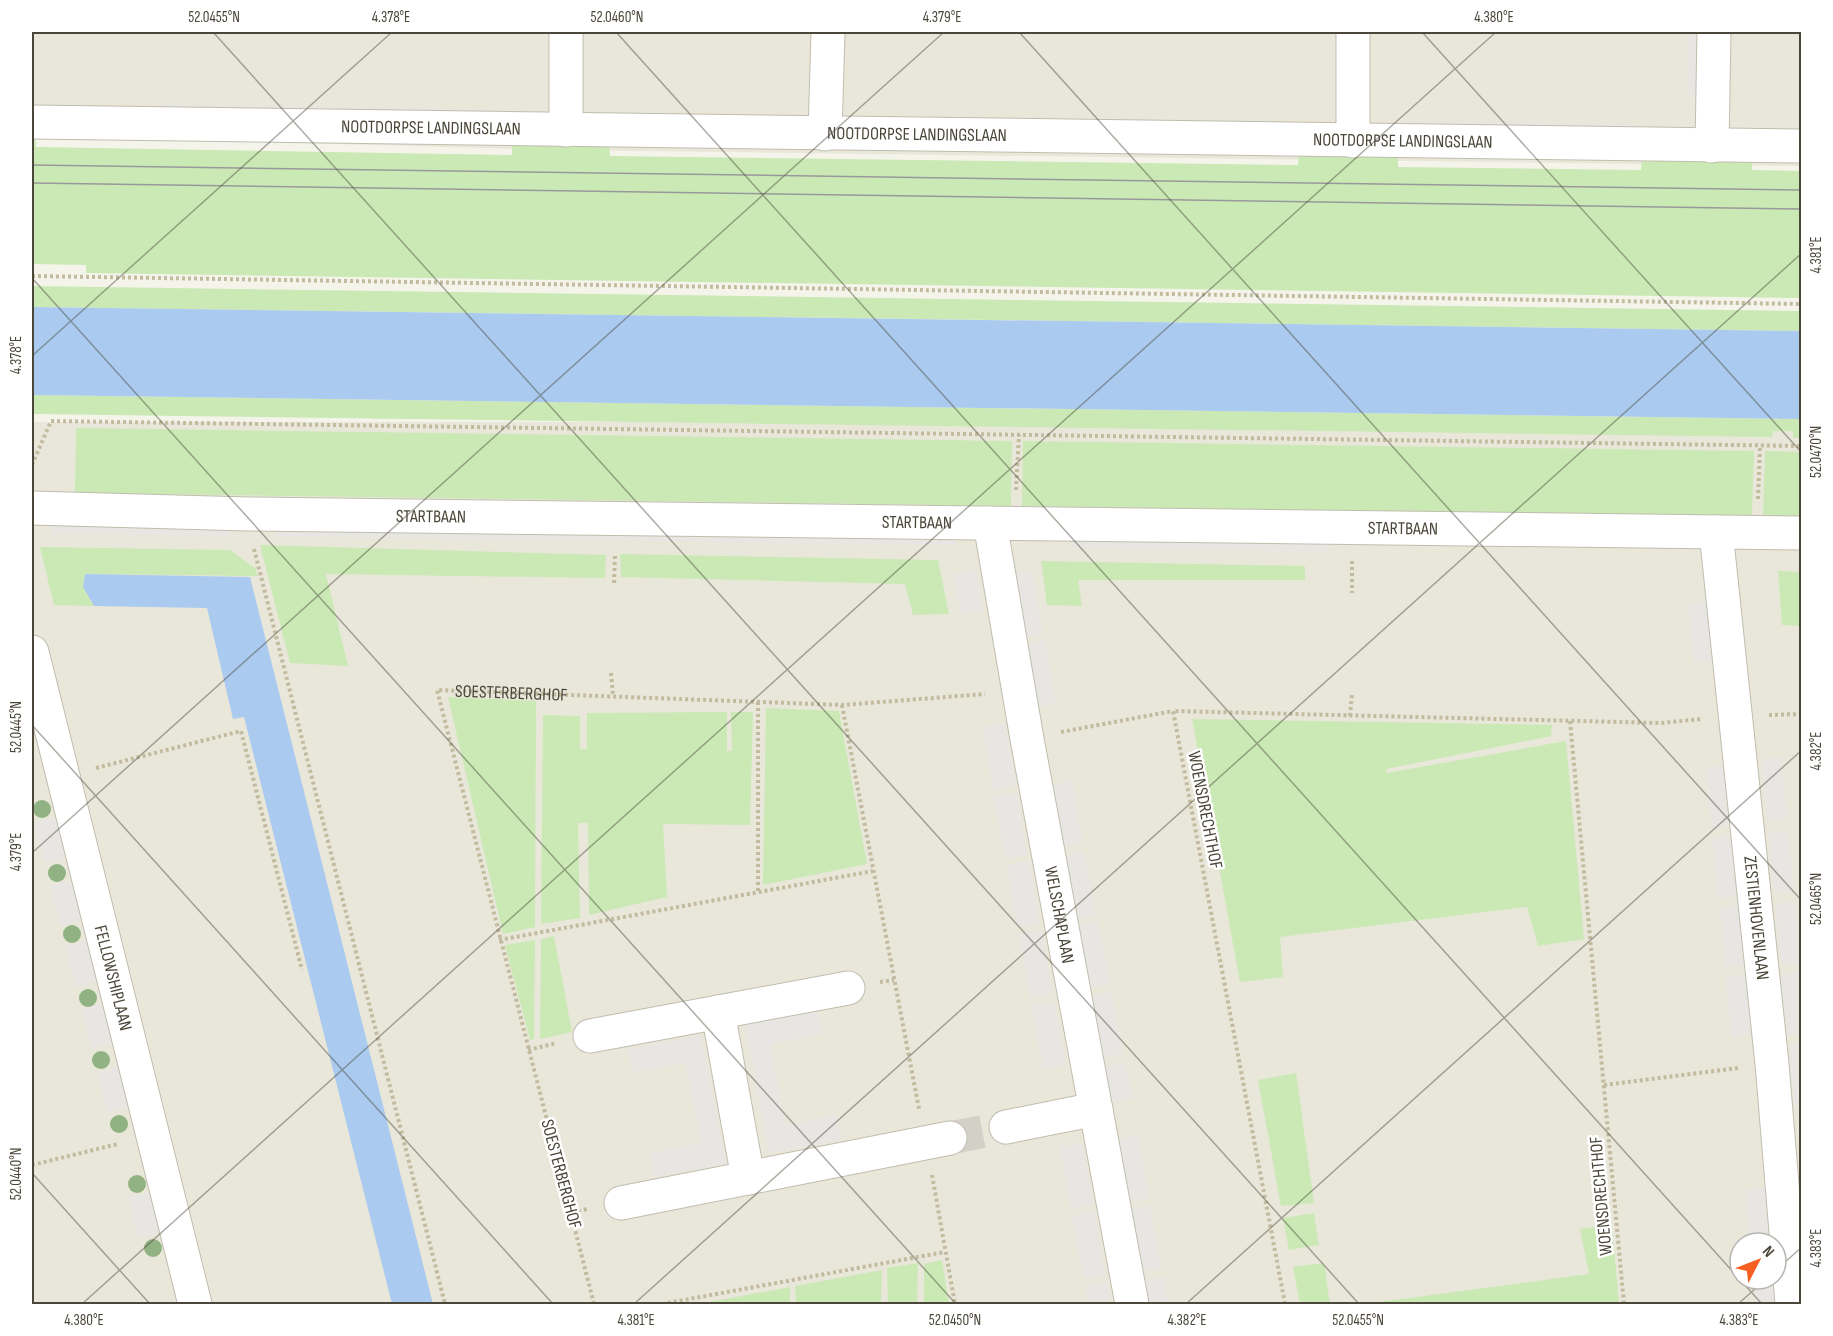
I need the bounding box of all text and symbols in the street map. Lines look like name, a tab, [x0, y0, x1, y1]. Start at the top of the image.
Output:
text: 52.0455°N	[188, 8, 240, 27]
text: 4.378°E	[372, 8, 410, 27]
text: 52.0460°N	[591, 8, 643, 27]
text: 4.379°E	[923, 8, 961, 27]
text: 4.380°E	[1474, 8, 1514, 27]
street label: NOOTDORPSE LANDINGSLAAN	[341, 116, 521, 139]
street label: NOOTDORPSE LANDINGSLAAN	[827, 122, 1007, 146]
street label: NOOTDORPSE LANDINGSLAAN	[1313, 129, 1493, 152]
text: 4.381°E	[1807, 236, 1826, 274]
text: 4.378°E	[7, 336, 26, 374]
text: 52.0470°N	[1807, 426, 1826, 478]
street label: STARTBAAN	[396, 505, 466, 527]
street label: STARTBAAN	[882, 511, 952, 533]
street label: STARTBAAN	[1368, 517, 1438, 539]
street label: SOESTERBERGHOF	[455, 680, 568, 705]
text: 52.0445°N	[7, 701, 26, 753]
text: 4.382°E	[1807, 731, 1826, 771]
street label: WOENSDRECHTHOF	[1183, 749, 1227, 871]
text: 4.379°E	[7, 833, 26, 871]
street label: ZESTIENHOVENLAAN	[1740, 855, 1774, 981]
street label: WELSCHAPLAAN	[1040, 865, 1079, 965]
text: 52.0465°N	[1807, 873, 1826, 925]
street label: FELLOWSHIPLAAN	[90, 923, 137, 1033]
street label: SOESTERBERGHOF	[536, 1117, 586, 1231]
street label: WOENSDRECHTHOF	[1585, 1136, 1617, 1256]
text: 52.0440°N	[7, 1148, 26, 1200]
text: 4.383°E	[1807, 1229, 1826, 1267]
north arrow	[1728, 1231, 1788, 1291]
text: N	[1758, 1242, 1778, 1261]
text: 4.380°E	[64, 1311, 104, 1330]
text: 4.381°E	[617, 1311, 655, 1330]
text: 52.0450°N	[929, 1311, 981, 1330]
text: 4.382°E	[1167, 1311, 1207, 1330]
text: 52.0455°N	[1332, 1311, 1384, 1330]
text: 4.383°E	[1720, 1311, 1758, 1330]

